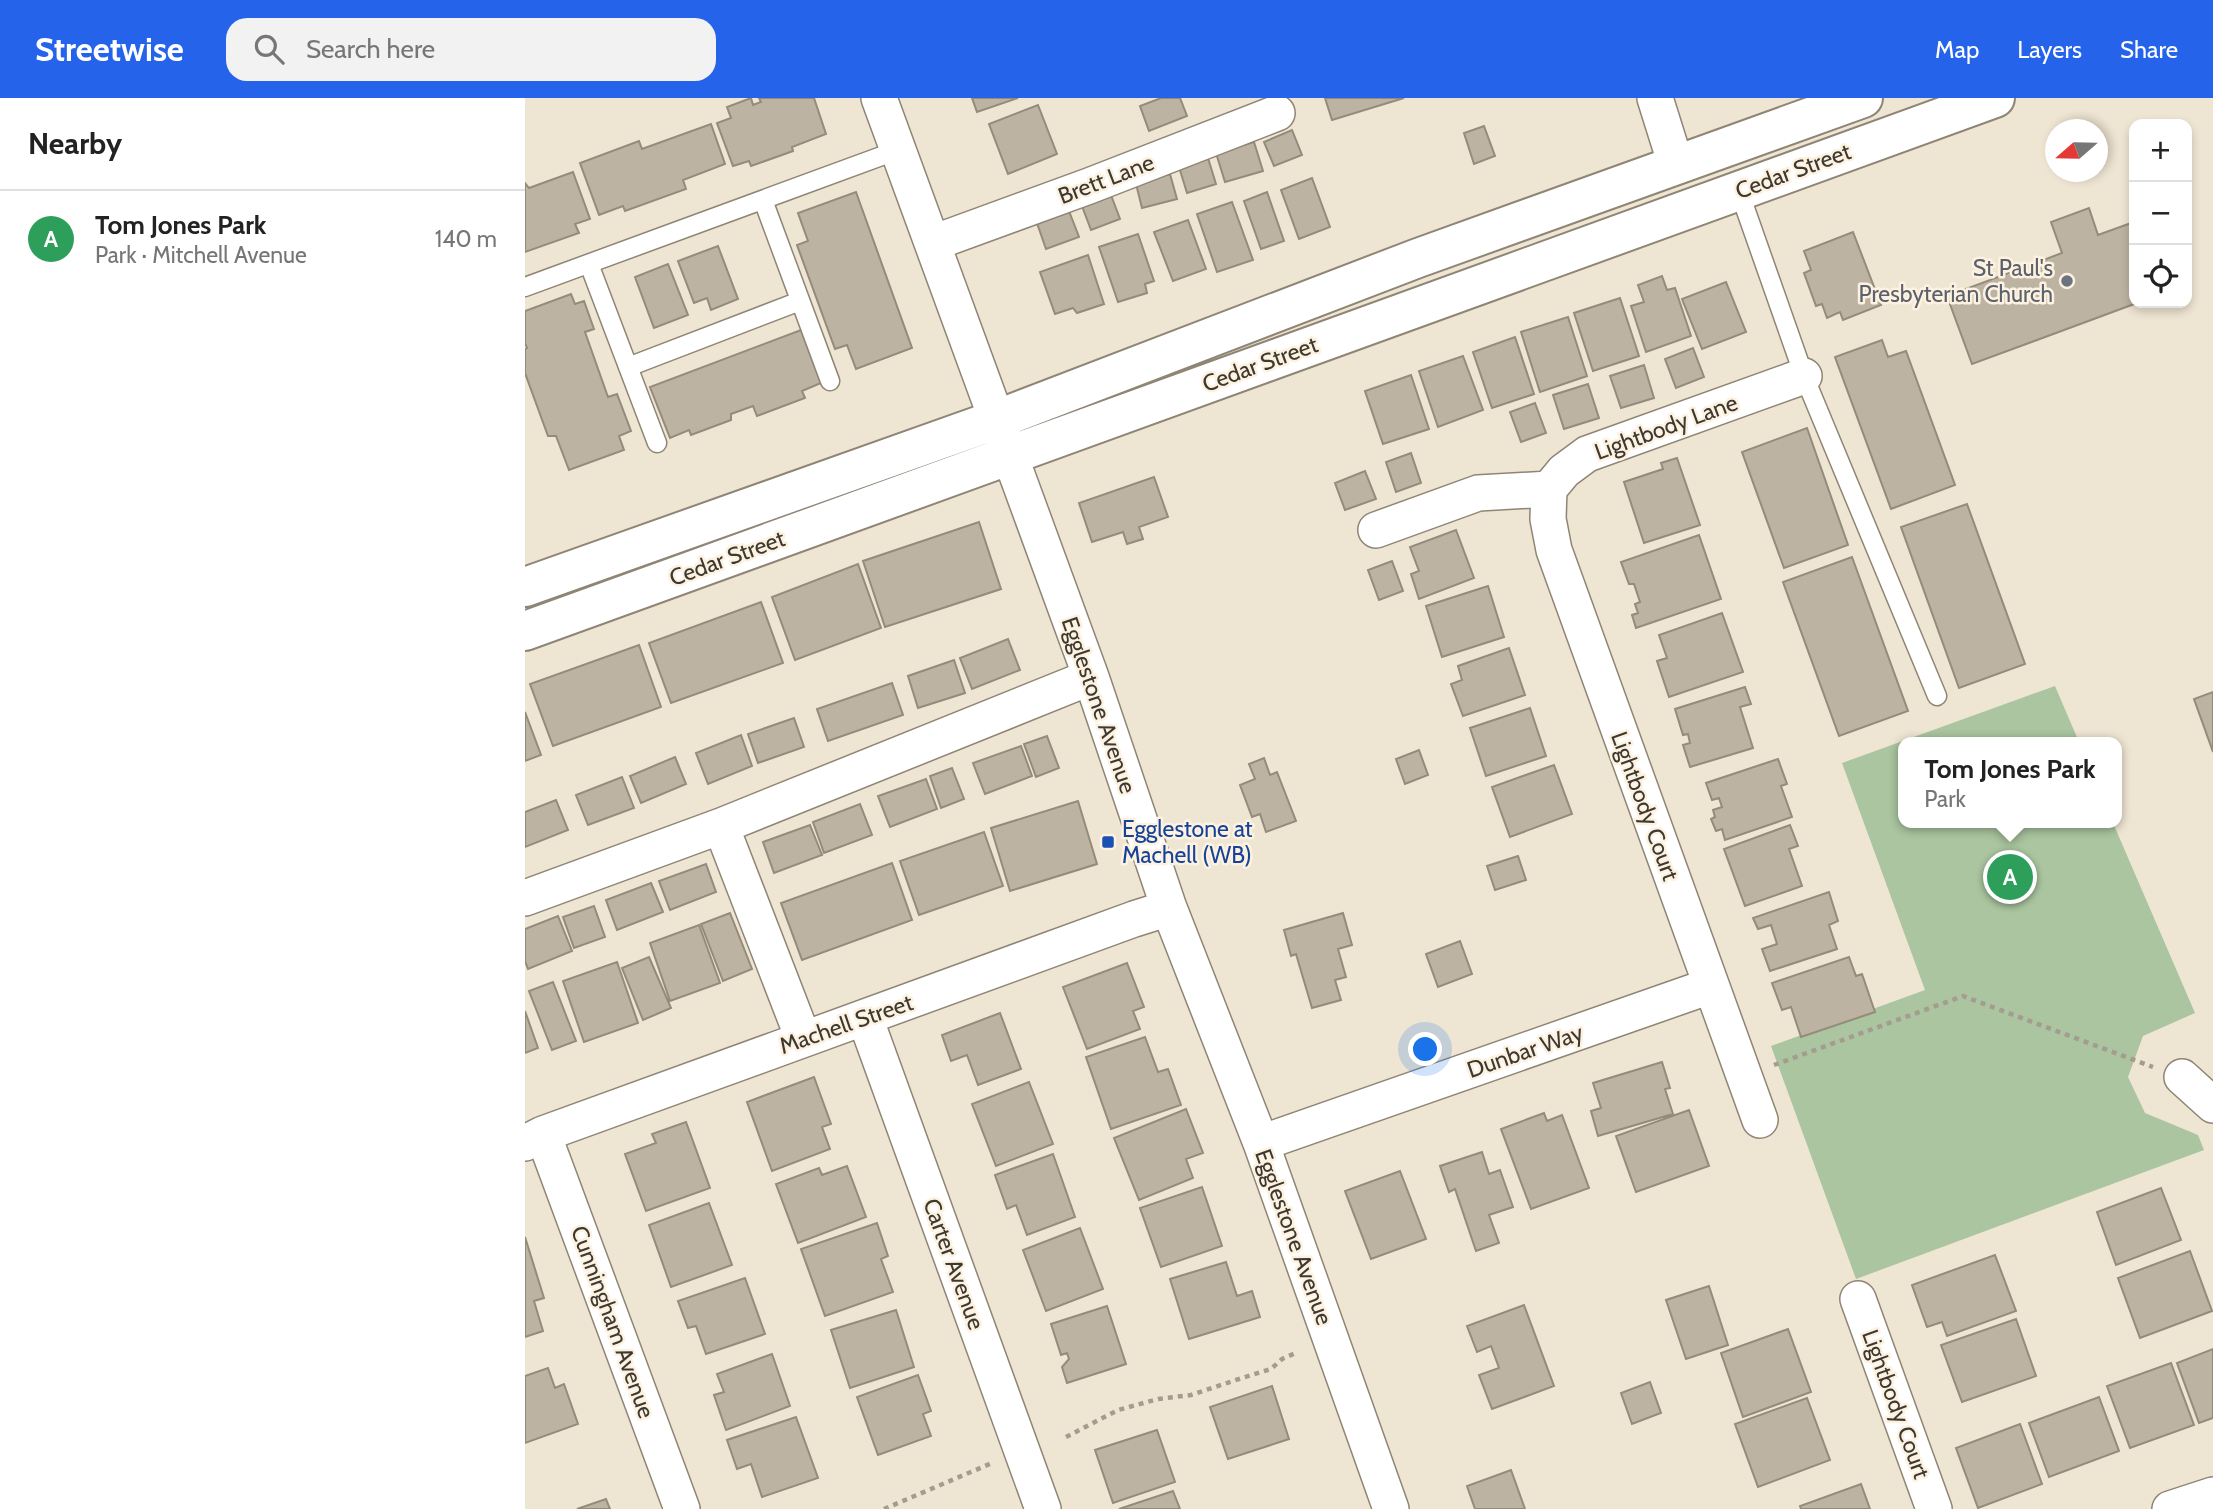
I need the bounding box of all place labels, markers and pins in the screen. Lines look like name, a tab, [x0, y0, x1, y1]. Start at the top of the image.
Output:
place label: St Paul's Presbyterian Church	[1858, 254, 2053, 308]
marker: St Paul's Presbyterian Church	[2059, 273, 2075, 289]
place label: Egglestone at Machell (WB)	[1122, 815, 1253, 869]
marker: Egglestone at Machell (WB)	[1100, 834, 1116, 850]
pin: A	[1987, 851, 2033, 903]

